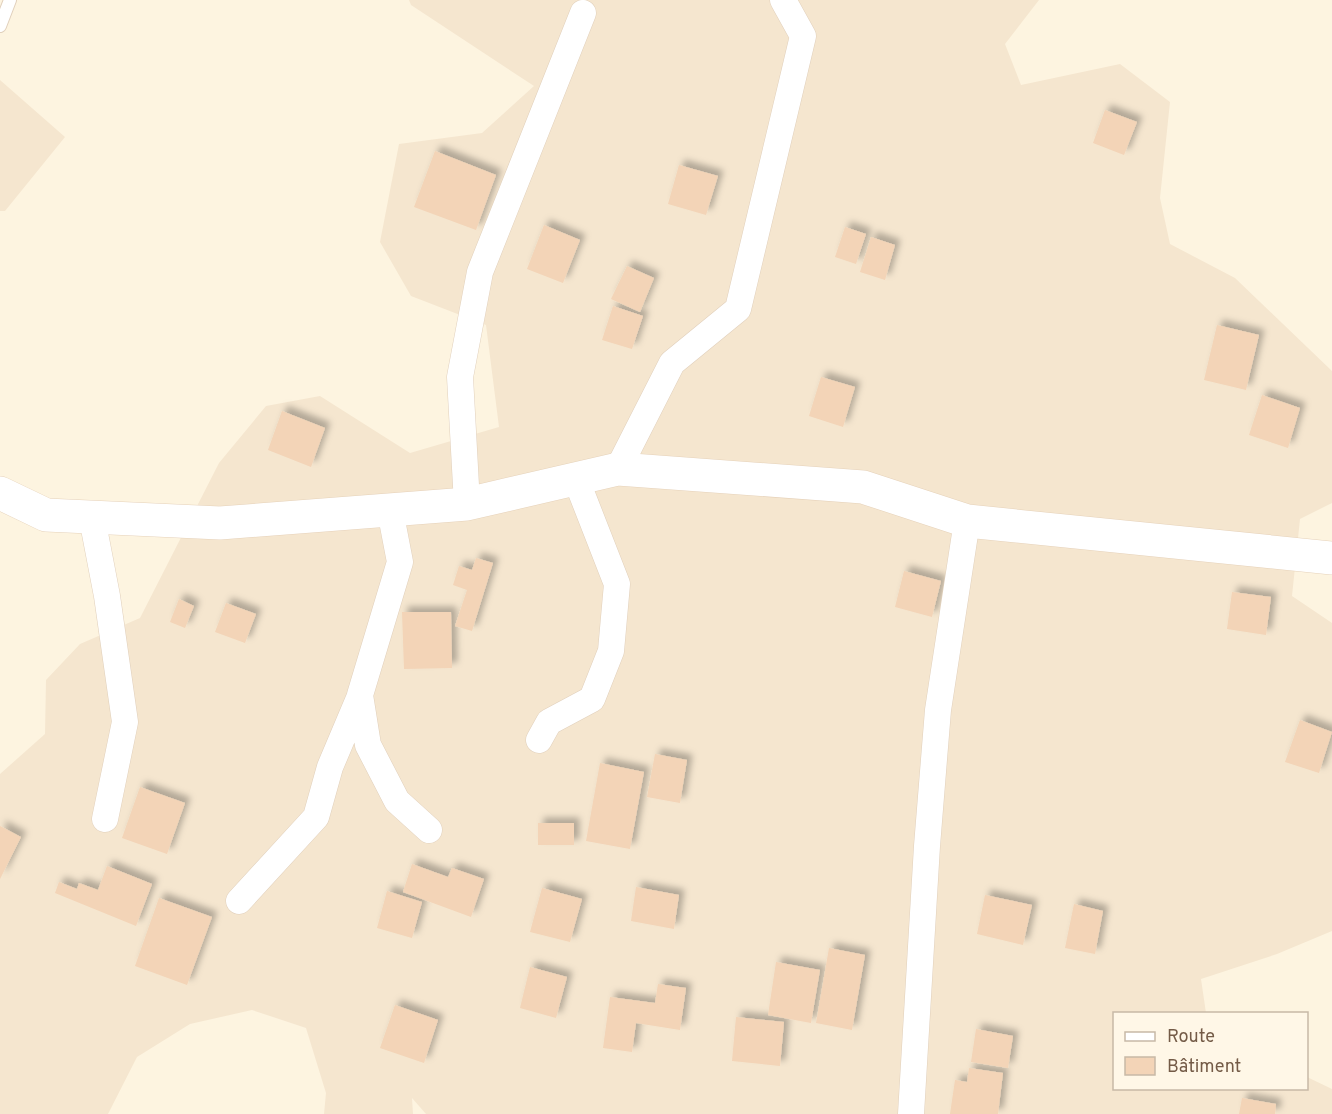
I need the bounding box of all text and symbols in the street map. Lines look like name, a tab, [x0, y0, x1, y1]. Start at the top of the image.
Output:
legend	[1113, 1012, 1308, 1090]
text: Route	[1167, 1026, 1215, 1049]
text: Bâtiment	[1167, 1056, 1241, 1079]

